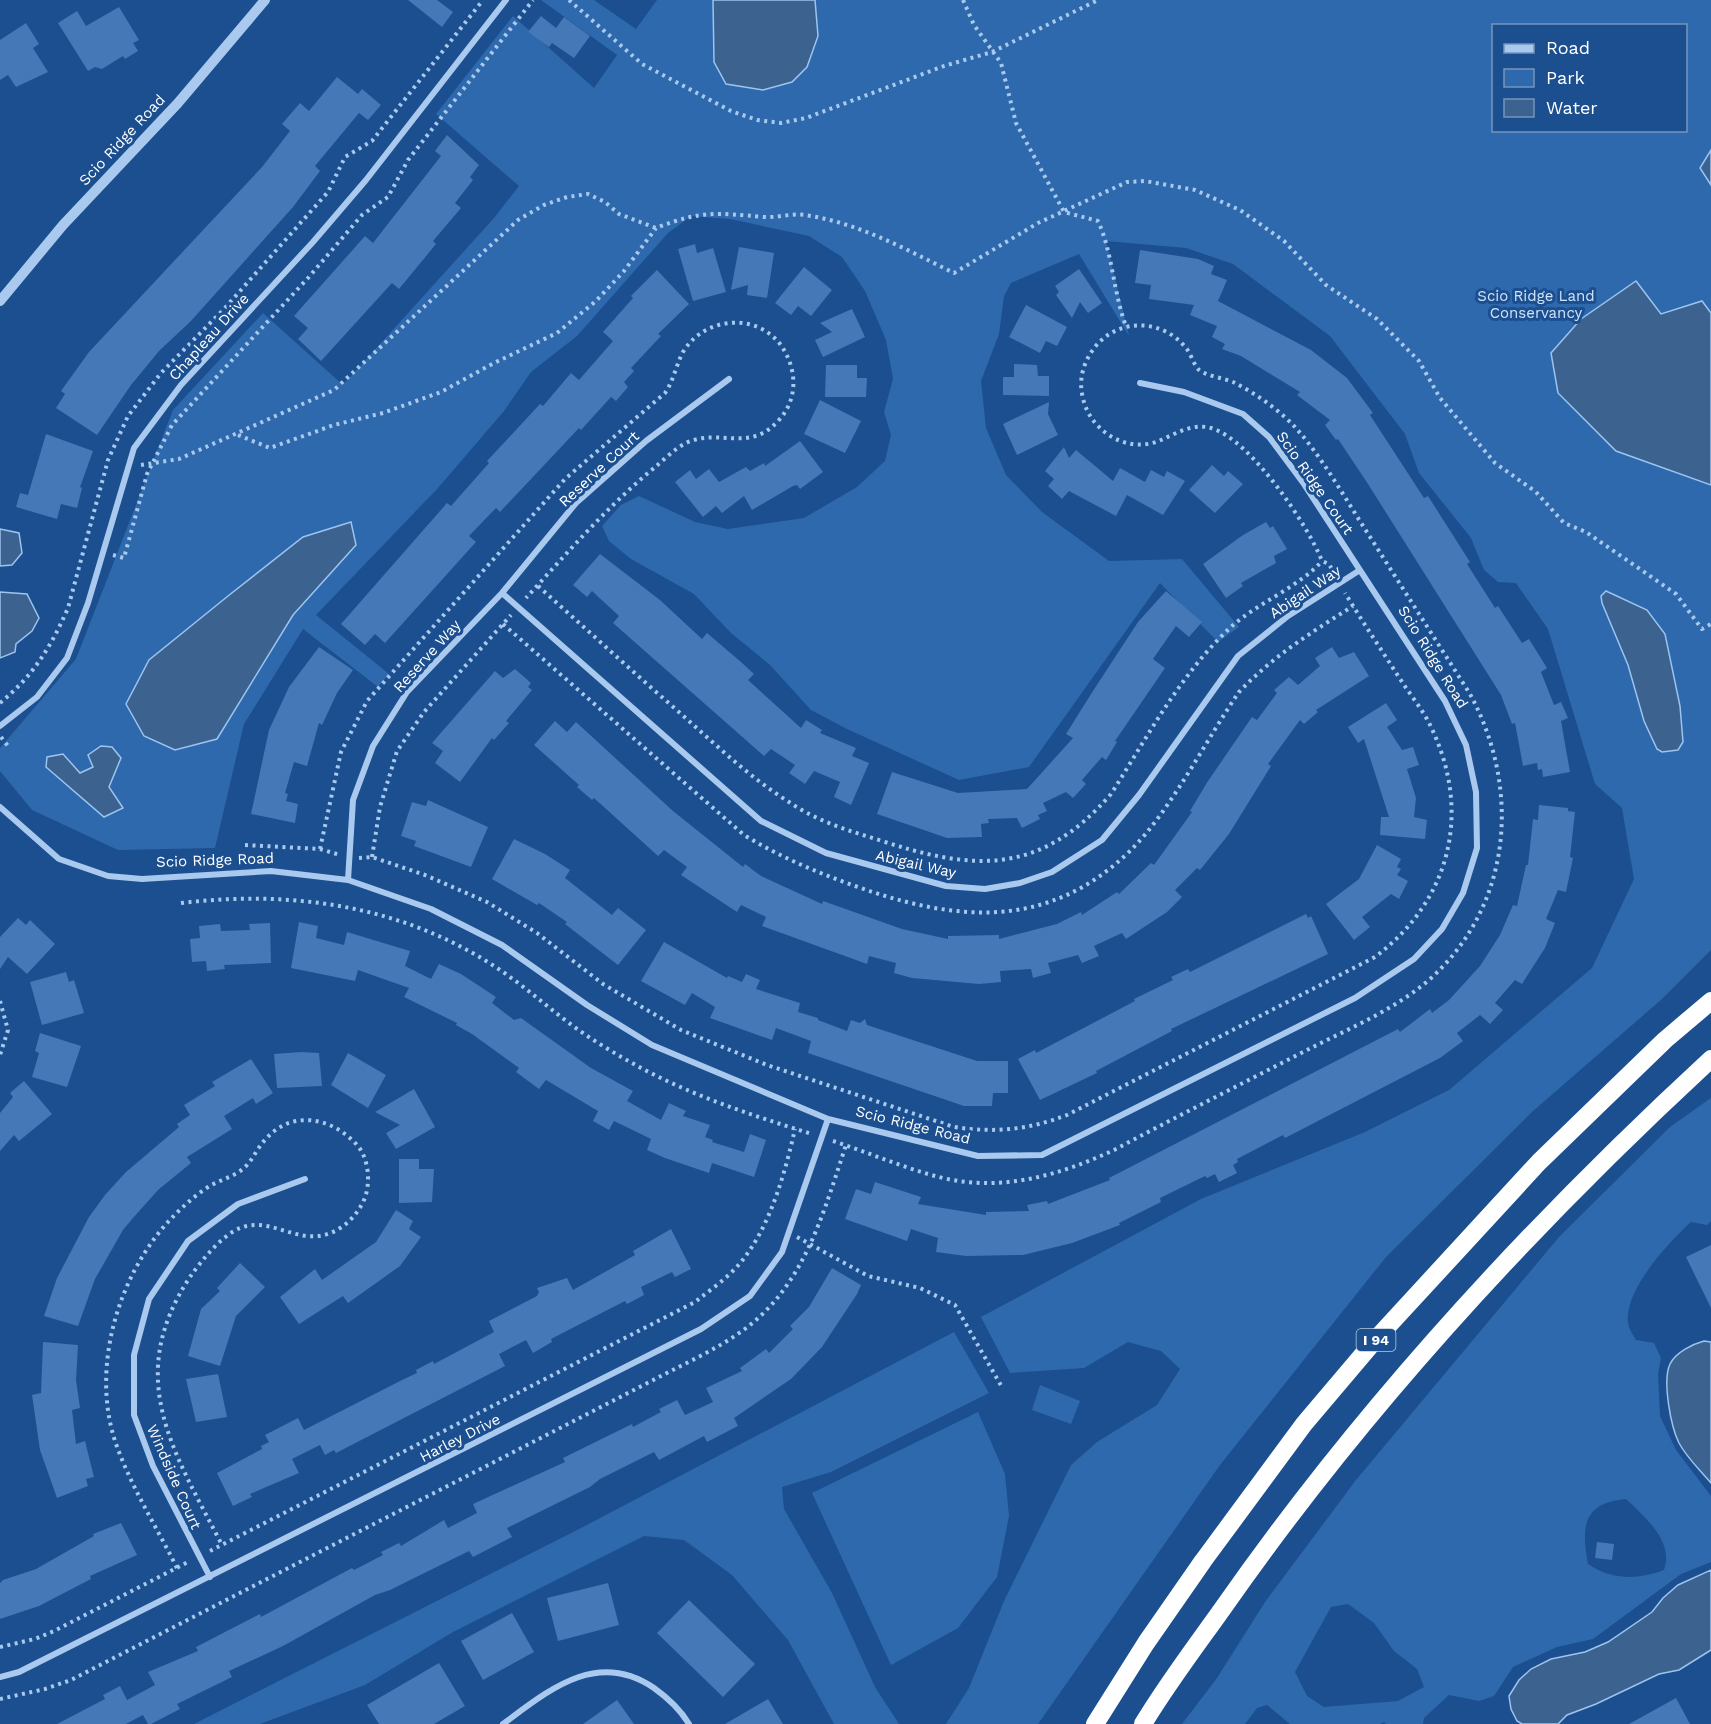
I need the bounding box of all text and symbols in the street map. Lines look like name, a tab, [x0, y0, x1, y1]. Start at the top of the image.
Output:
legend	[1492, 24, 1687, 132]
text: Road	[1546, 37, 1590, 58]
text: Park	[1546, 67, 1585, 88]
street label: Scio Ridge Road	[75, 91, 169, 189]
text: Water	[1546, 97, 1598, 118]
park label: Scio Ridge Land Conservancy	[1477, 287, 1595, 322]
street label: Chapleau Drive	[165, 290, 253, 384]
street label: Reserve Court	[555, 427, 643, 511]
street label: Scio Ridge Court	[1273, 428, 1358, 539]
street label: Abigail Way	[1266, 561, 1344, 622]
street label: Scio Ridge Road	[1394, 602, 1472, 712]
street label: Reserve Way	[390, 616, 465, 696]
street label: Abigail Way	[874, 846, 958, 882]
street label: Scio Ridge Road	[156, 849, 274, 871]
street label: Scio Ridge Road	[854, 1102, 972, 1148]
road number: I 94	[1356, 1329, 1396, 1351]
street label: Harley Drive	[417, 1410, 503, 1466]
street label: Windside Court	[143, 1422, 205, 1533]

